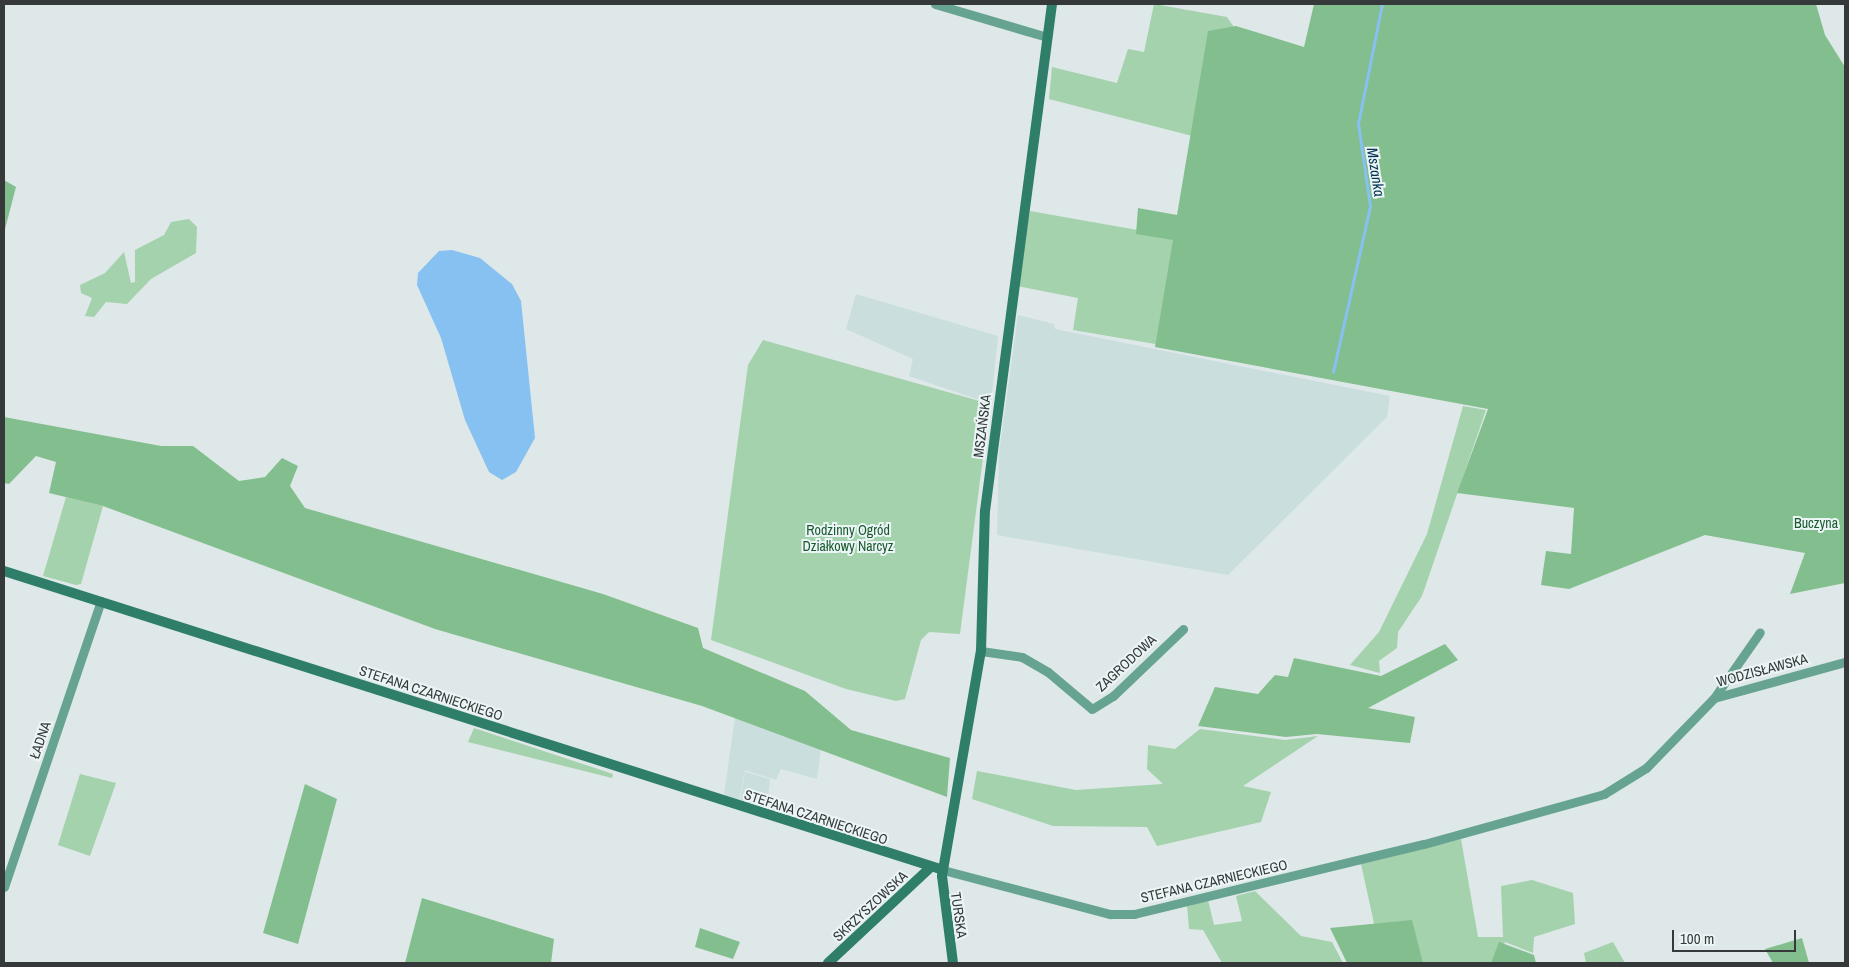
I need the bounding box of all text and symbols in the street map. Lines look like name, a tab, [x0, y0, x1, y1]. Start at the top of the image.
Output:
water label: Mszanka	[1363, 146, 1389, 198]
street label: MSZAŃSKA	[970, 394, 994, 458]
park label: Buczyna	[1794, 515, 1838, 531]
park label: Rodzinny Ogród Działkowy Narcyz	[802, 522, 894, 554]
street label: ZAGRODOWA	[1092, 631, 1160, 695]
street label: WODZISŁAWSKA	[1715, 650, 1809, 690]
street label: STEFANA CZARNIECKIEGO	[357, 662, 505, 724]
street label: ŁADNA	[26, 719, 54, 761]
street label: STEFANA CZARNIECKIEGO	[742, 786, 890, 848]
street label: STEFANA CZARNIECKIEGO	[1139, 856, 1289, 906]
street label: SKRZYSZOWSKA	[829, 867, 911, 945]
street label: TURSKA	[947, 891, 971, 939]
scale bar	[1674, 920, 1798, 952]
text: 100 m	[1680, 928, 1714, 949]

